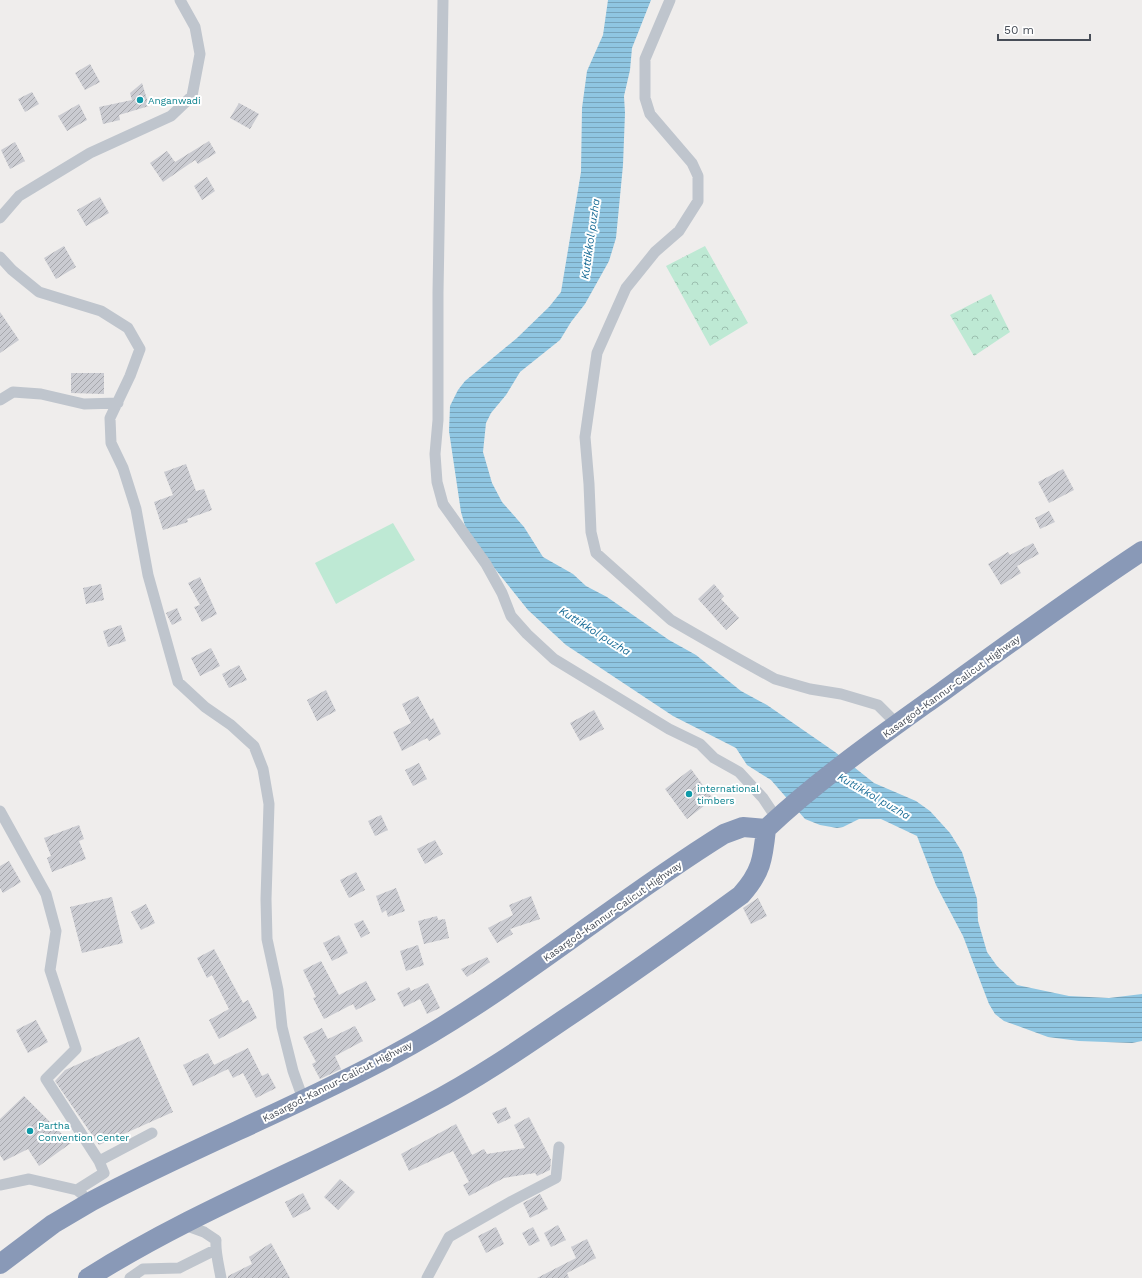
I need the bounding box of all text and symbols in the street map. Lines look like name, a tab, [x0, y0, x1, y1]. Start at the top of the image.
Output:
scale bar	[998, 16, 1090, 42]
text: 50 m	[1004, 23, 1034, 37]
marker: Anganwadi	[135, 95, 145, 105]
place label: Anganwadi	[148, 95, 201, 106]
water label: Kuttikkol puzha	[578, 198, 603, 280]
water label: Kuttikkol puzha	[557, 604, 633, 659]
street label: Kasargod-Kannur-Calicut Highway	[881, 633, 1023, 740]
water label: Kuttikkol puzha	[835, 770, 912, 823]
place label: international timbers	[697, 783, 759, 806]
marker: international timbers	[684, 789, 694, 799]
street label: Kasargod-Kannur-Calicut Highway	[541, 859, 684, 964]
street label: Kasargod-Kannur-Calicut Highway	[261, 1038, 415, 1124]
place label: Partha Convention Center	[38, 1120, 129, 1143]
marker: Partha Convention Center	[25, 1126, 35, 1136]

